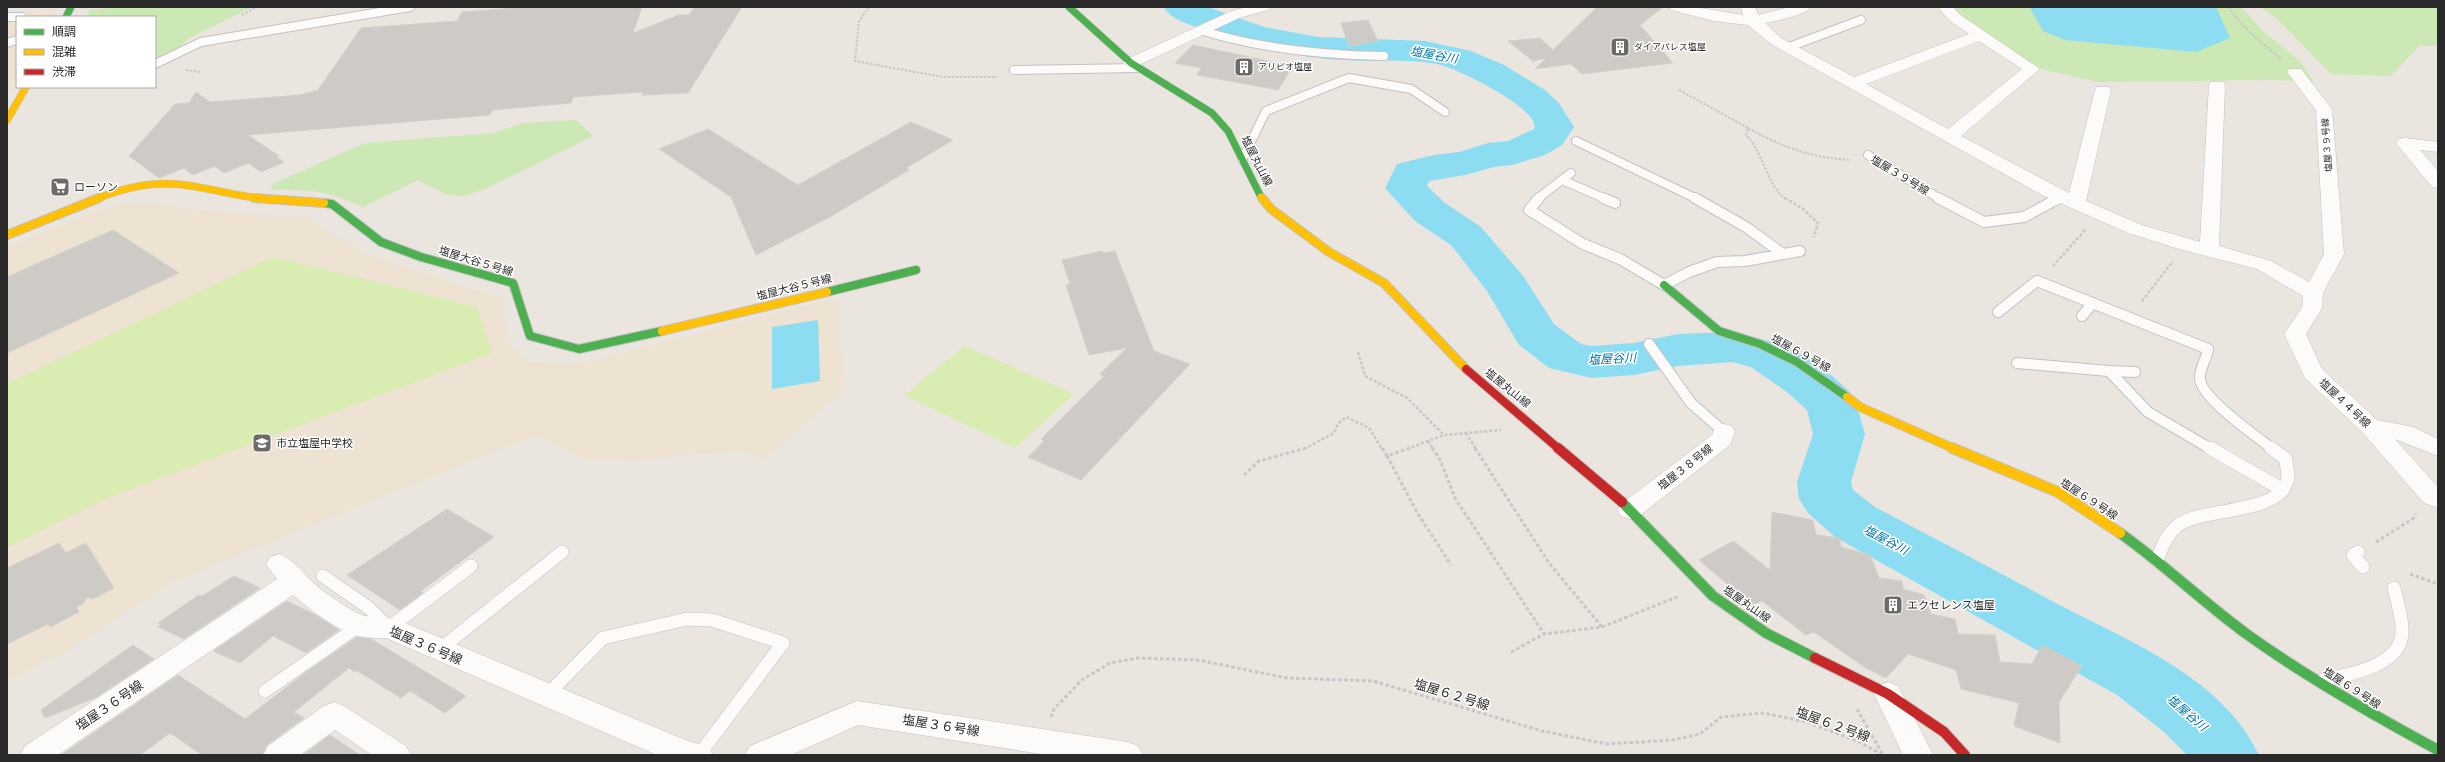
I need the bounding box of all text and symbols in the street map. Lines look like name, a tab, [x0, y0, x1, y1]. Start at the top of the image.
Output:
legend	[16, 16, 156, 88]
text: 順調	[52, 25, 76, 40]
building icon: ダイアパレス塩屋	[1609, 36, 1631, 58]
place label: ダイアパレス塩屋	[1634, 41, 1706, 53]
water label: 塩屋谷川	[1409, 44, 1461, 67]
text: 混雑	[52, 45, 76, 60]
building icon: アリピオ塩屋	[1233, 56, 1255, 78]
place label: アリピオ塩屋	[1258, 61, 1312, 73]
text: 渋滞	[52, 65, 76, 80]
street label: 塩屋３９号線	[2319, 117, 2335, 172]
street label: 塩屋丸山線	[1238, 134, 1275, 189]
street label: 塩屋３９号線	[1868, 153, 1931, 198]
supermarket icon: ローソン	[49, 176, 71, 198]
place label: ローソン	[74, 181, 118, 194]
street label: 塩屋大谷５号線	[437, 244, 515, 279]
street label: 塩屋大谷５号線	[755, 272, 833, 303]
street label: 塩屋６９号線	[1769, 332, 1833, 375]
water label: 塩屋谷川	[1588, 351, 1638, 368]
street label: 塩屋丸山線	[1482, 366, 1533, 411]
street label: 塩屋４４号線	[2316, 376, 2373, 431]
school or university icon: 市立塩屋中学校	[251, 432, 273, 454]
place label: 市立塩屋中学校	[276, 437, 353, 450]
street label: 塩屋３８号線	[1655, 442, 1715, 493]
street label: 塩屋６９号線	[2058, 476, 2120, 523]
water label: 塩屋谷川	[1861, 523, 1912, 559]
street label: 塩屋丸山線	[1720, 583, 1773, 626]
building icon: エクセレンス塩屋	[1882, 594, 1904, 616]
place label: エクセレンス塩屋	[1907, 599, 1995, 612]
street label: 塩屋３６号線	[387, 623, 465, 669]
street label: 塩屋６９号線	[2321, 665, 2383, 712]
street label: 塩屋６２号線	[1412, 676, 1491, 714]
street label: 塩屋３６号線	[73, 677, 146, 734]
water label: 塩屋谷川	[2164, 692, 2211, 736]
street label: 塩屋６２号線	[1793, 704, 1872, 746]
street label: 塩屋３６号線	[901, 712, 981, 740]

